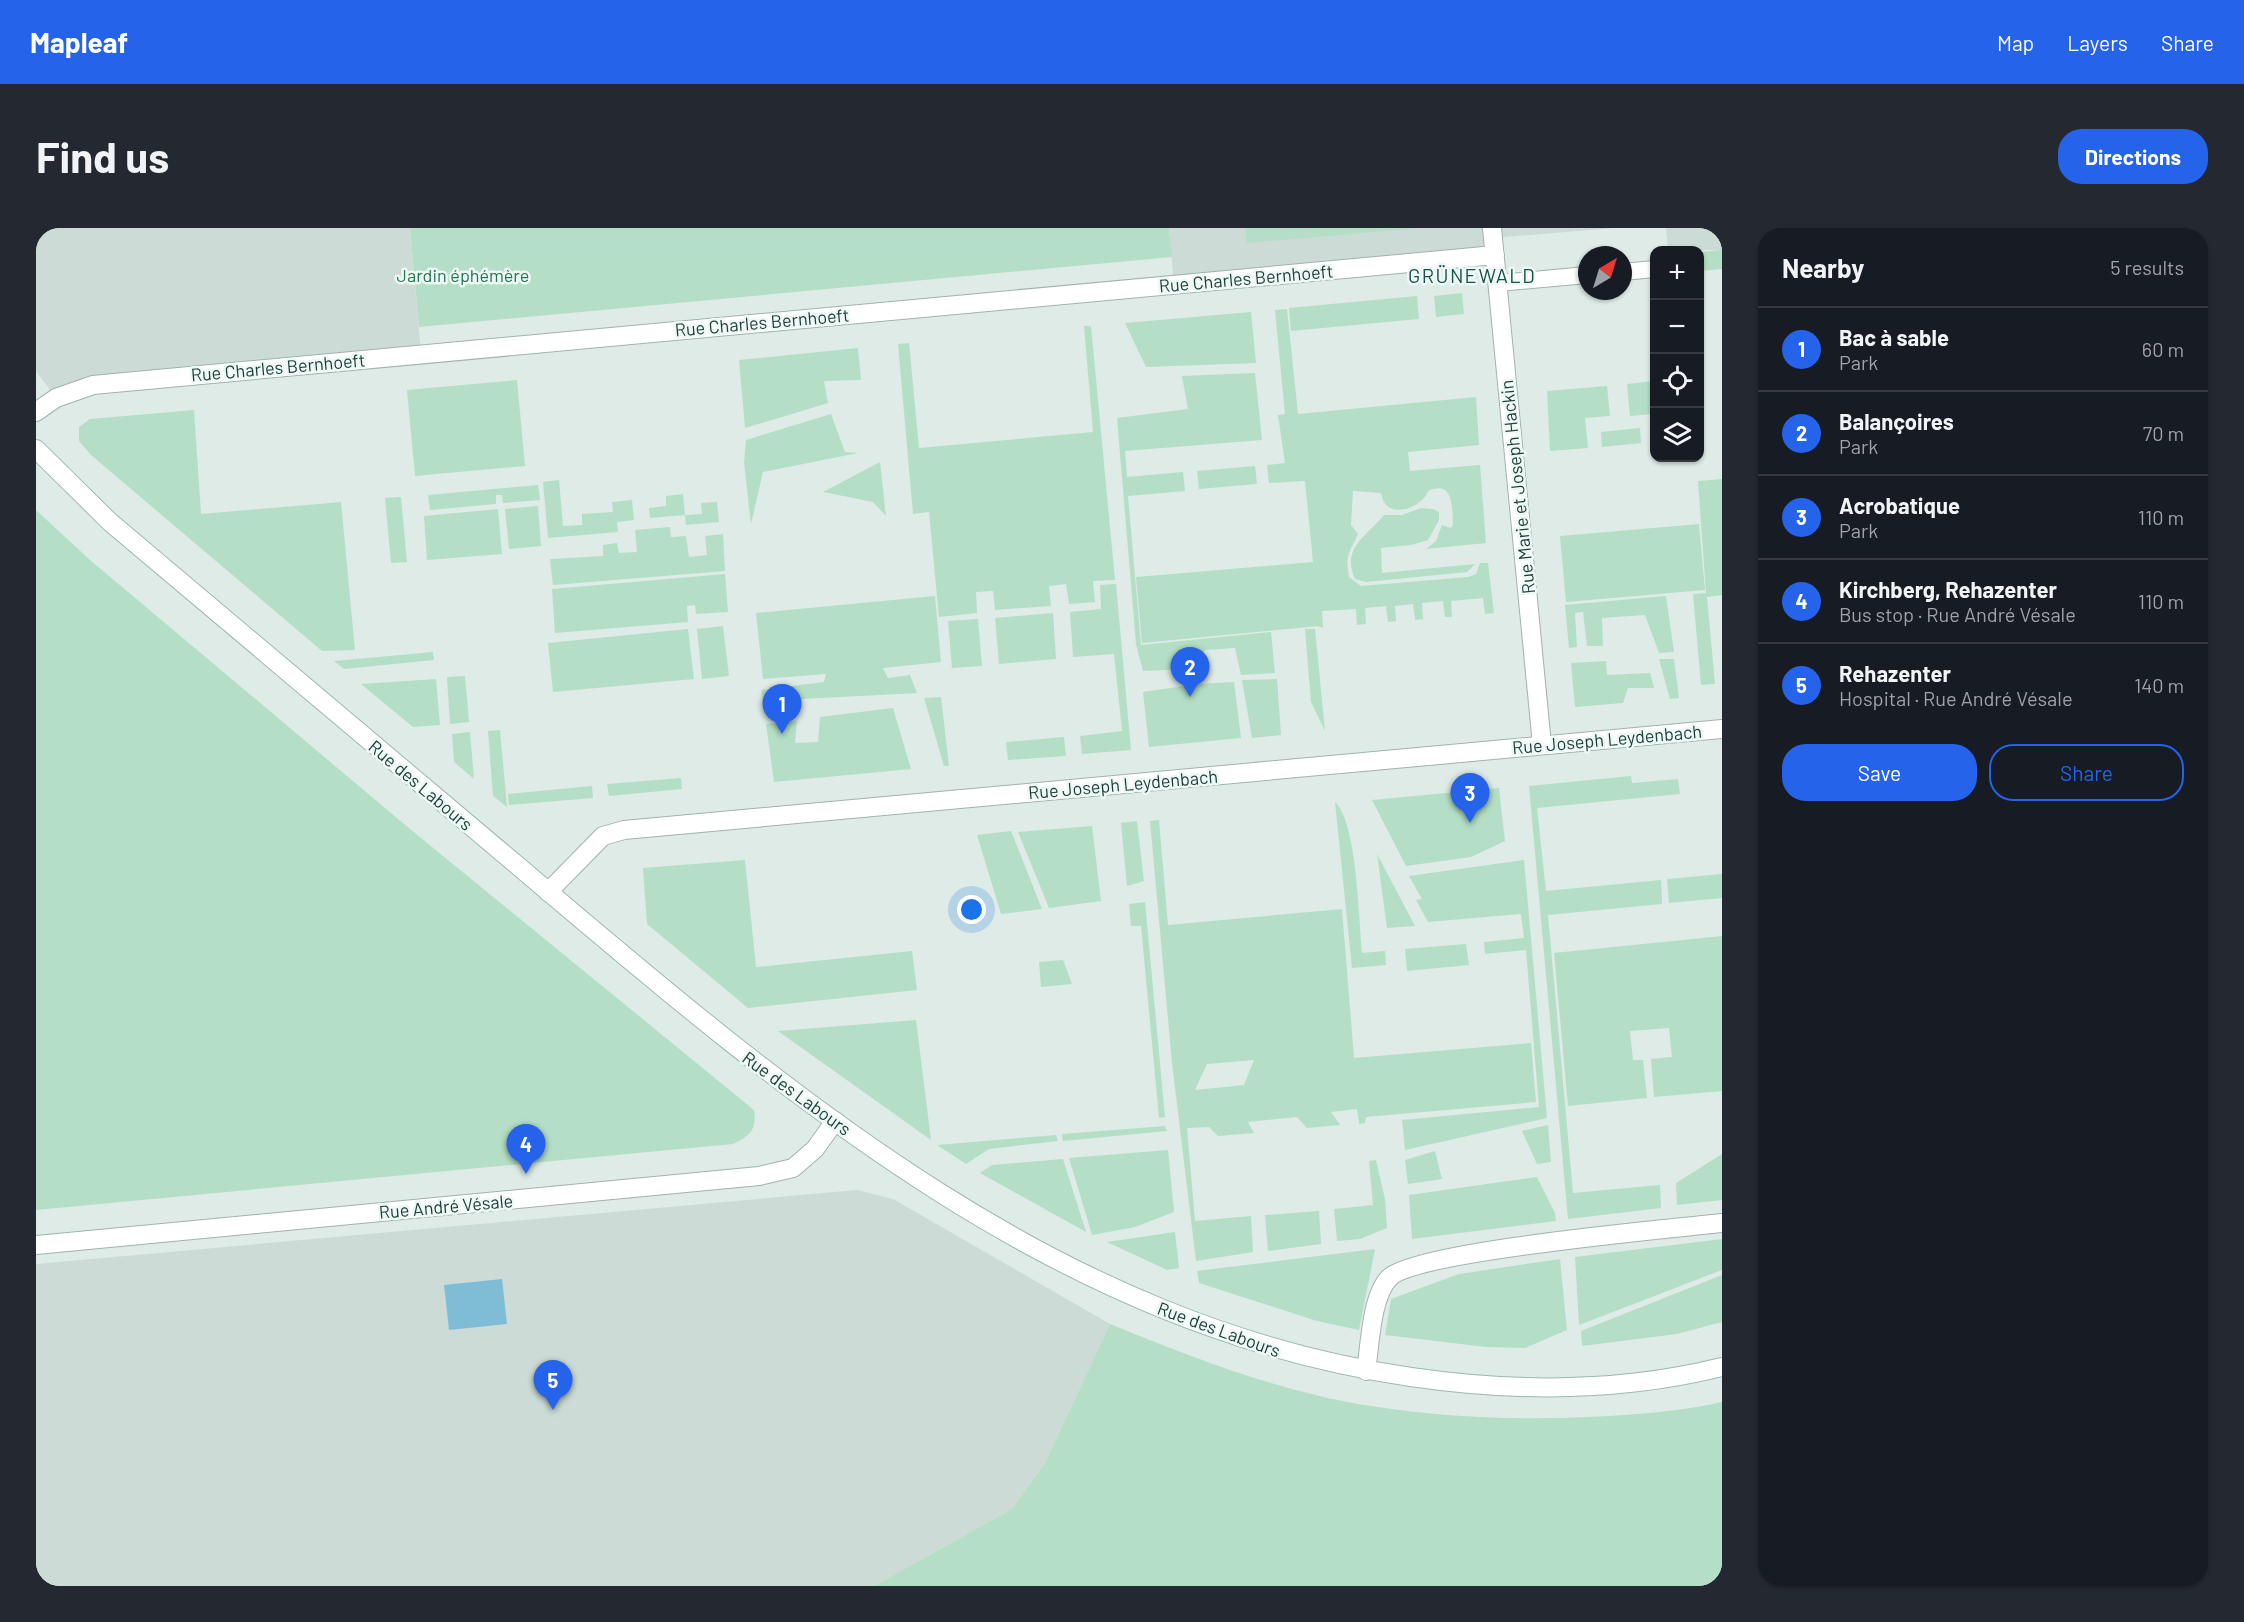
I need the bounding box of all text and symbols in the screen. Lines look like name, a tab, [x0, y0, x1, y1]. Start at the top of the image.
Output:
text: Mapleaf	[30, 25, 128, 59]
text: Map	[1997, 30, 2034, 55]
text: Layers	[2067, 30, 2128, 55]
text: Share	[2161, 30, 2214, 55]
button: Directions	[2058, 129, 2208, 184]
text: Find us	[36, 131, 169, 181]
north arrow	[1578, 246, 1632, 300]
map controls	[1650, 246, 1704, 462]
button: +	[1650, 246, 1704, 300]
text: Nearby	[1782, 252, 1864, 283]
text: 5 results	[2110, 255, 2184, 279]
street label: Rue Charles Bernhoeft	[1158, 259, 1334, 297]
district label: GRÜNEWALD	[1408, 263, 1536, 287]
park label: Jardin éphémère	[397, 264, 529, 286]
button: −	[1650, 300, 1704, 354]
street label: Rue Charles Bernhoeft	[674, 303, 850, 341]
text: Bac à sable	[1839, 324, 1949, 350]
text: 1	[1798, 337, 1805, 361]
text: 60 m	[2142, 337, 2184, 361]
street label: Rue Charles Bernhoeft	[190, 348, 366, 386]
text: Park	[1839, 350, 1878, 374]
button: locate	[1650, 354, 1704, 408]
street label: Rue Marie et Joseph Hackin	[1495, 379, 1539, 595]
button: layers	[1650, 408, 1704, 462]
text: Balançoires	[1839, 408, 1954, 434]
text: 2	[1796, 421, 1807, 445]
text: 70 m	[2143, 421, 2184, 445]
text: Park	[1839, 434, 1878, 458]
text: Acrobatique	[1839, 492, 1960, 518]
text: 3	[1796, 505, 1807, 529]
text: 110 m	[2138, 505, 2184, 529]
text: Park	[1839, 518, 1878, 542]
text: Kirchberg, Rehazenter	[1839, 576, 2057, 602]
text: 4	[1795, 589, 1808, 613]
text: 110 m	[2138, 589, 2184, 613]
text: Bus stop · Rue André Vésale	[1839, 602, 2076, 626]
pin: 2	[1170, 648, 1210, 697]
text: Rehazenter	[1839, 660, 1951, 686]
text: 5	[1796, 673, 1807, 697]
text: 140 m	[2134, 673, 2184, 697]
pin: 1	[762, 684, 802, 734]
text: Hospital · Rue André Vésale	[1839, 686, 2073, 710]
street label: Rue Joseph Leydenbach	[1511, 720, 1703, 758]
street label: Rue des Labours	[364, 735, 478, 835]
button: Save	[1782, 744, 1977, 801]
button: Share	[1989, 744, 2184, 801]
street label: Rue Joseph Leydenbach	[1027, 765, 1219, 803]
pin: 3	[1450, 774, 1490, 823]
your location	[957, 895, 986, 924]
street label: Rue des Labours	[738, 1046, 856, 1140]
pin: 4	[506, 1124, 546, 1174]
street label: Rue André Vésale	[378, 1189, 514, 1223]
street label: Rue des Labours	[1155, 1297, 1283, 1361]
pin: 5	[534, 1360, 572, 1410]

